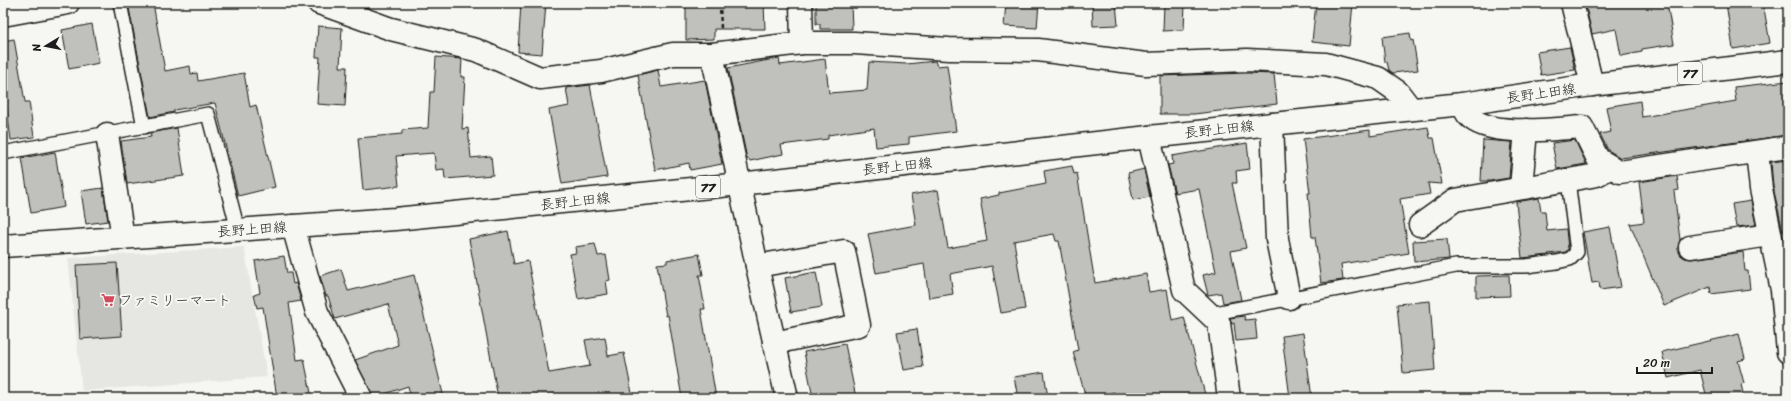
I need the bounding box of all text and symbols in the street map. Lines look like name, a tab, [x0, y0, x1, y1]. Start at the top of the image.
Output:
north arrow	[26, 26, 66, 66]
text: N	[27, 42, 47, 54]
road number: 77	[1678, 62, 1702, 84]
street label: 長野上田線	[1505, 76, 1577, 111]
street label: 長野上田線	[1183, 113, 1255, 146]
street label: 長野上田線	[861, 150, 933, 183]
road number: 77	[696, 176, 720, 198]
street label: 長野上田線	[539, 185, 611, 218]
street label: 長野上田線	[216, 215, 288, 244]
place label: ファミリーマート	[119, 288, 231, 313]
supermarket icon: ファミリーマート	[100, 292, 116, 308]
scale bar	[1637, 349, 1712, 375]
text: 20 m	[1643, 352, 1670, 374]

